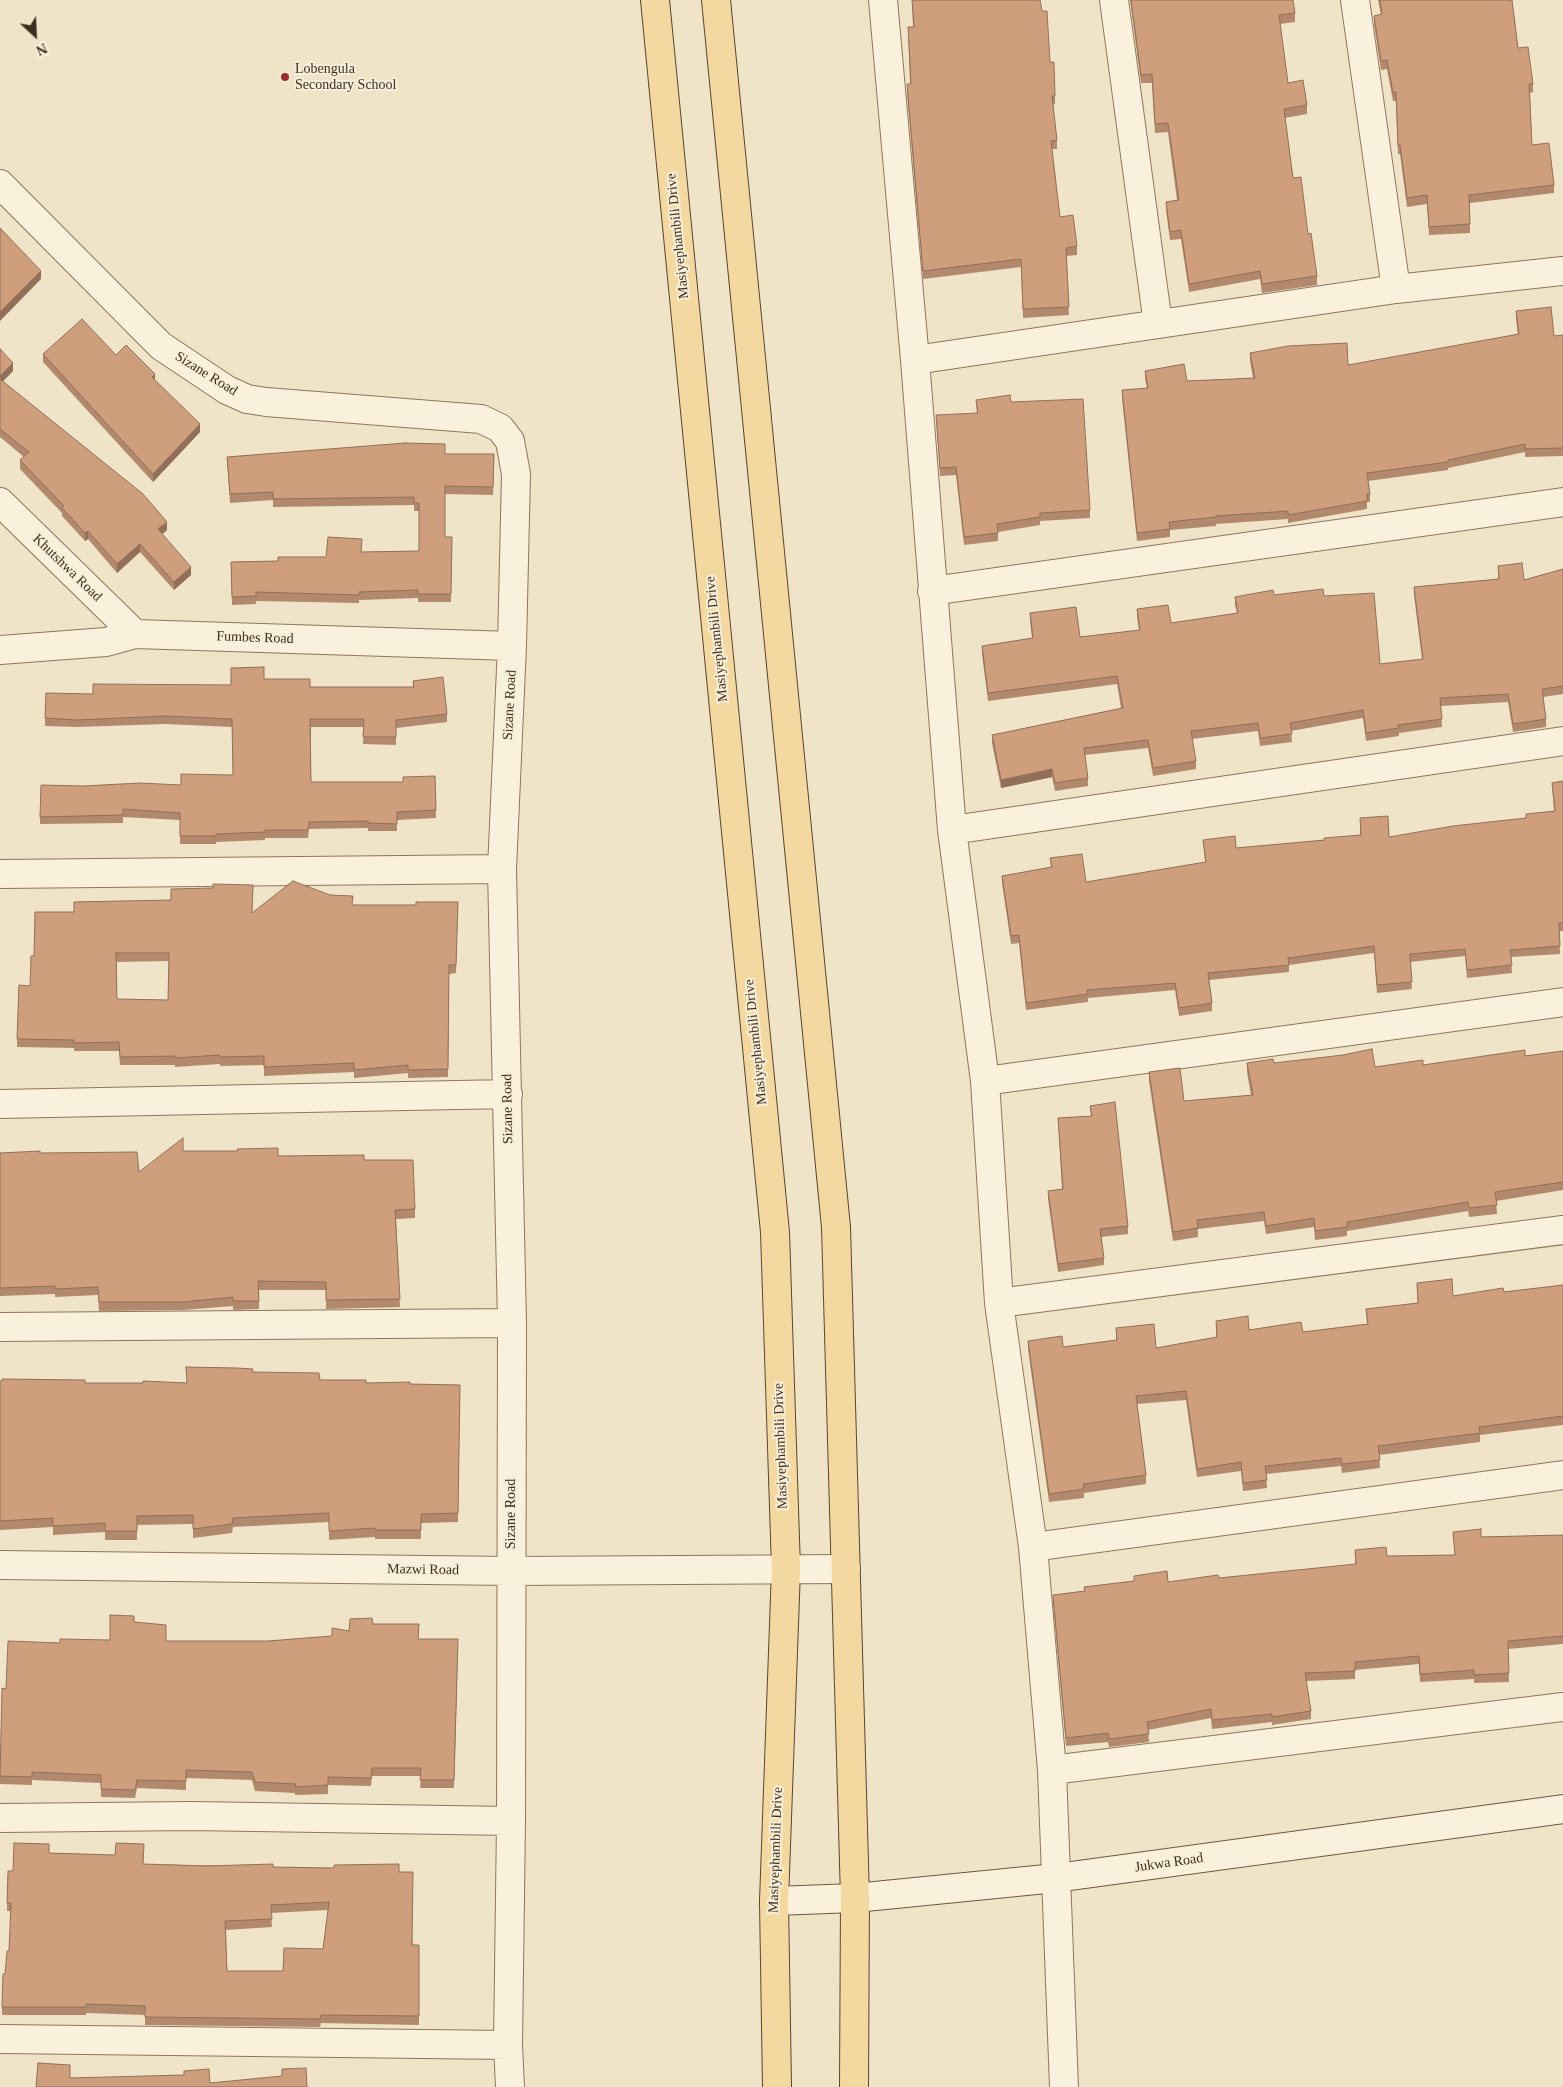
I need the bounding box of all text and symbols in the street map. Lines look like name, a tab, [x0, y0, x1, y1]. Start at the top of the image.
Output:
north arrow	[10, 10, 60, 60]
text: N	[34, 40, 49, 58]
place label: Lobengula Secondary School	[295, 61, 396, 94]
marker: Lobengula Secondary School	[279, 71, 291, 83]
street label: Masiyephambili Drive	[663, 172, 693, 300]
street label: Sizane Road	[172, 348, 240, 400]
street label: Khutshwa Road	[29, 531, 105, 605]
street label: Masiyephambili Drive	[702, 575, 732, 703]
street label: Fumbes Road	[216, 628, 294, 648]
street label: Sizane Road	[500, 669, 520, 741]
street label: Masiyephambili Drive	[741, 978, 771, 1106]
street label: Sizane Road	[499, 1074, 517, 1144]
street label: Masiyephambili Drive	[770, 1383, 792, 1509]
street label: Sizane Road	[503, 1479, 519, 1549]
street label: Mazwi Road	[387, 1561, 459, 1579]
street label: Masiyephambili Drive	[765, 1787, 787, 1913]
street label: Jukwa Road	[1134, 1850, 1204, 1876]

